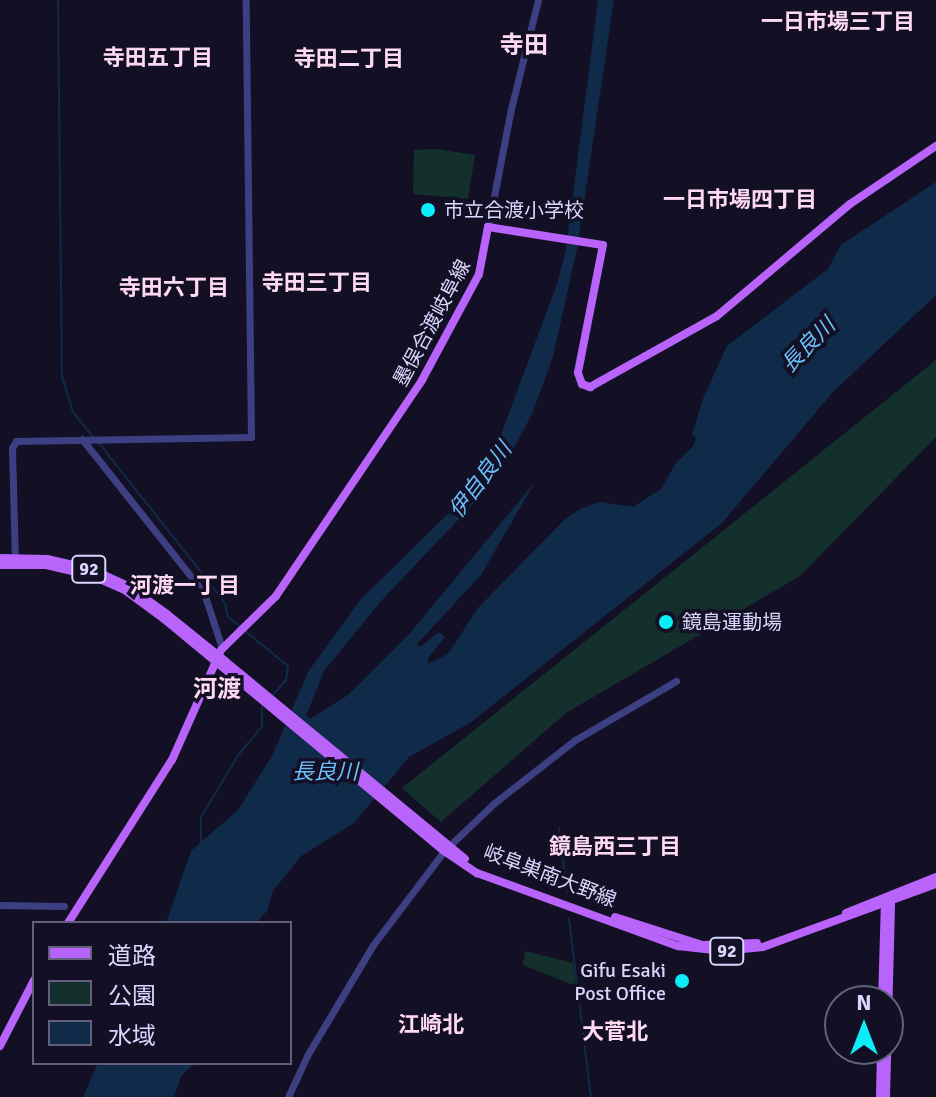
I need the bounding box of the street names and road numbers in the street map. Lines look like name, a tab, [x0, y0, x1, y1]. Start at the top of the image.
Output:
street label: 墨俣合渡岐阜線	[389, 256, 475, 390]
road number: 92	[71, 555, 107, 583]
street label: 岐阜巣南大野線	[480, 840, 620, 912]
road number: 92	[709, 937, 745, 965]

